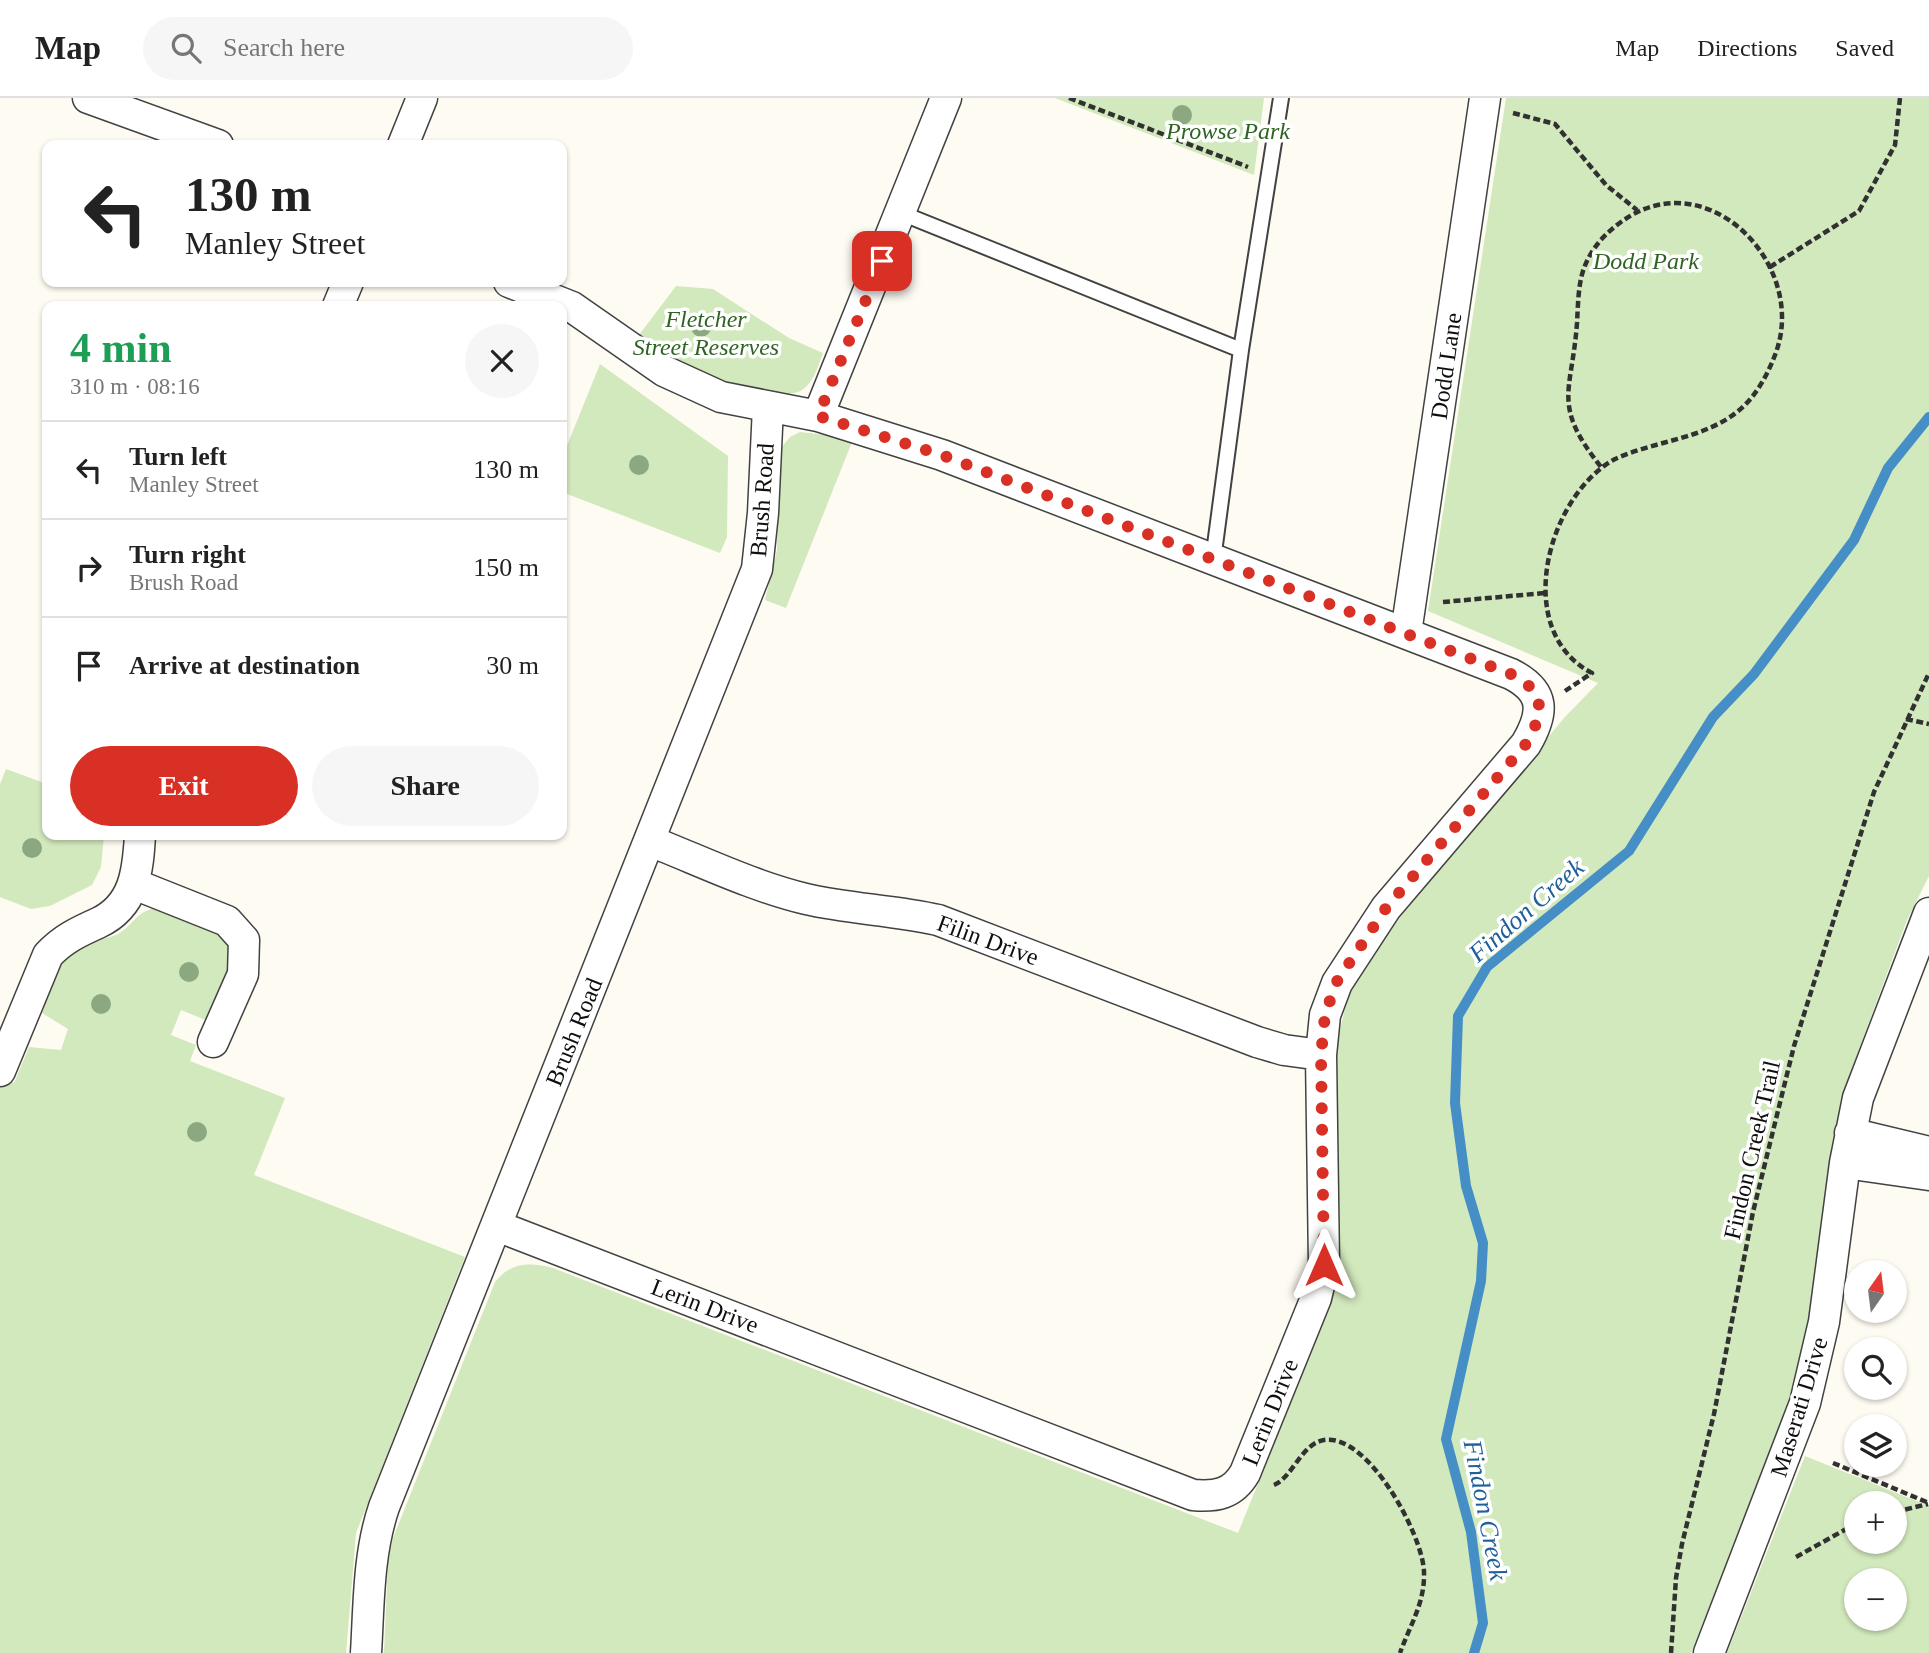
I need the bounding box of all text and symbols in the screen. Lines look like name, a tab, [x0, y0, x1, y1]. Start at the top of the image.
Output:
search box	[143, 17, 633, 80]
icon: search	[167, 29, 205, 67]
text: Map	[35, 30, 101, 66]
text: Search here	[223, 33, 345, 62]
text: Map	[1615, 35, 1659, 61]
text: Directions	[1697, 35, 1797, 61]
text: Saved	[1835, 35, 1894, 61]
park label: Prowse Park	[1165, 118, 1290, 144]
text: 130 m	[185, 167, 312, 222]
icon: left	[70, 168, 161, 259]
text: Manley Street	[185, 225, 365, 261]
pin	[852, 231, 912, 291]
icon: arrive	[863, 242, 901, 280]
park label: Dodd Park	[1592, 248, 1699, 274]
park label: Fletcher Street Reserves	[633, 306, 779, 360]
street label: Dodd Lane	[1426, 311, 1466, 421]
button: close	[465, 324, 539, 398]
text: 4 min	[70, 325, 172, 371]
text: 310 m · 08:16	[70, 374, 200, 399]
text: Turn left	[129, 442, 227, 471]
street label: Brush Road	[745, 442, 779, 558]
icon: left	[70, 451, 108, 489]
text: 130 m	[473, 455, 539, 484]
text: Manley Street	[129, 472, 259, 497]
text: Turn right	[129, 540, 246, 569]
icon: right	[70, 549, 108, 587]
text: 150 m	[473, 553, 539, 582]
text: Brush Road	[129, 570, 238, 595]
icon: arrive	[70, 647, 108, 685]
text: Arrive at destination	[129, 651, 360, 680]
text: 30 m	[486, 651, 539, 680]
button: Exit	[70, 746, 298, 826]
button: Share	[312, 746, 539, 826]
water label: Findon Creek	[1462, 852, 1590, 969]
street label: Filin Drive	[934, 910, 1042, 970]
street label: Brush Road	[541, 974, 607, 1090]
street label: Findon Creek Trail	[1719, 1058, 1785, 1242]
position arrow	[1287, 1228, 1361, 1302]
north arrow	[1844, 1260, 1908, 1323]
map controls	[1844, 1260, 1907, 1631]
street label: Lerin Drive	[648, 1274, 762, 1338]
street label: Maserati Drive	[1765, 1334, 1833, 1480]
button: search	[1844, 1337, 1907, 1400]
street label: Lerin Drive	[1237, 1355, 1303, 1469]
button: layers	[1844, 1414, 1907, 1477]
water label: Findon Creek	[1457, 1436, 1513, 1583]
button: +	[1844, 1491, 1907, 1554]
button: −	[1844, 1568, 1907, 1631]

